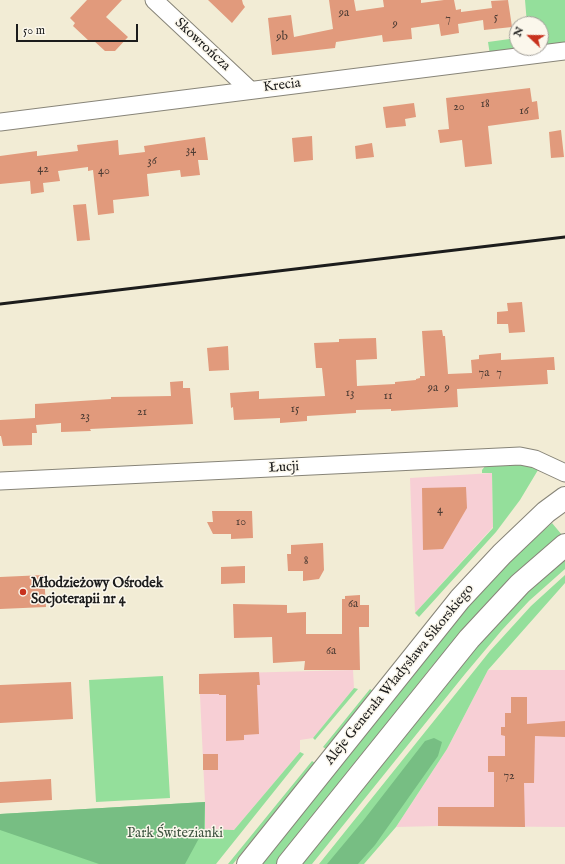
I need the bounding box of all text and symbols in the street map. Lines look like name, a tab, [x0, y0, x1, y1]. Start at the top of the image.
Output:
house number: 9a	[339, 7, 349, 21]
house number: 5	[494, 11, 498, 25]
house number: 7	[445, 13, 451, 27]
street label: Skowrończa	[171, 15, 233, 75]
scale bar	[18, 16, 140, 42]
north arrow	[509, 16, 549, 56]
house number: 9	[392, 18, 398, 32]
text: 50 m	[23, 23, 45, 38]
text: N	[511, 25, 527, 39]
house number: 9b	[276, 31, 288, 45]
street label: Krecia	[262, 75, 302, 97]
house number: 18	[480, 98, 490, 112]
house number: 20	[453, 101, 465, 115]
house number: 16	[519, 105, 529, 119]
house number: 34	[186, 144, 196, 158]
house number: 36	[147, 155, 157, 169]
house number: 42	[37, 163, 49, 177]
house number: 40	[98, 165, 110, 179]
house number: 7a	[479, 367, 489, 381]
house number: 7	[496, 367, 502, 381]
house number: 9a	[428, 382, 438, 396]
house number: 9	[444, 382, 450, 396]
house number: 13	[346, 387, 354, 401]
house number: 11	[384, 390, 392, 404]
house number: 15	[291, 403, 299, 417]
house number: 21	[137, 406, 147, 420]
house number: 23	[80, 410, 90, 424]
street label: Łucji	[268, 459, 300, 477]
house number: 4	[437, 504, 443, 518]
house number: 10	[236, 516, 246, 530]
house number: 8	[304, 555, 308, 569]
place label: Młodzieżowy Ośrodek Socjoterapii nr 4	[31, 576, 163, 608]
street label: Aleje Generała Władysława Sikorskiego	[322, 581, 478, 769]
marker: Młodzieżowy Ośrodek Socjoterapii nr 4	[18, 587, 28, 597]
house number: 6a	[348, 598, 358, 612]
house number: 6a	[326, 645, 336, 659]
house number: 72	[503, 770, 515, 784]
park label: Park Świtezianki	[127, 826, 223, 842]

